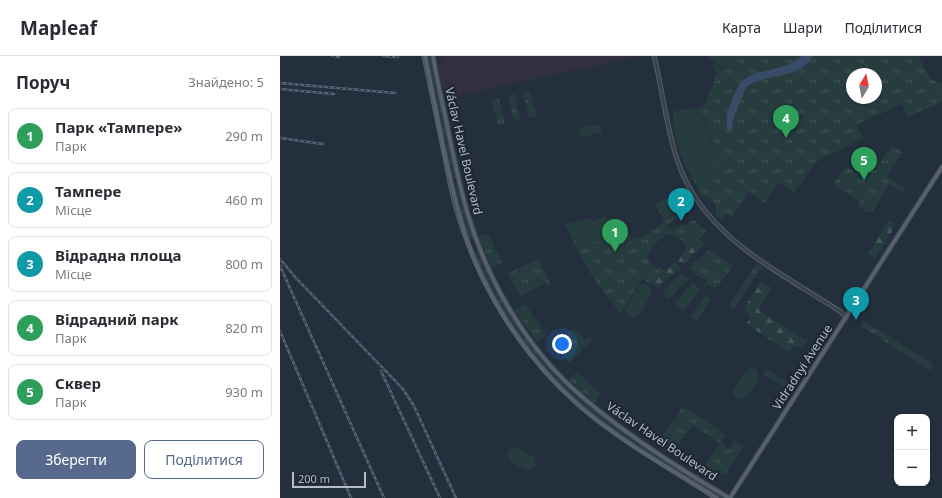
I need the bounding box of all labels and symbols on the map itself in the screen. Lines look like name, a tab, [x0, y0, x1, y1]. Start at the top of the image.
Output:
north arrow	[846, 68, 882, 104]
street label: Václav Havel Boulevard	[441, 86, 487, 216]
pin: 4	[773, 105, 799, 138]
pin: 5	[851, 147, 877, 180]
pin: 2	[668, 188, 694, 221]
pin: 1	[602, 219, 628, 252]
pin: 3	[843, 287, 869, 320]
street label: Vidradnyi Avenue	[768, 321, 836, 413]
your location	[552, 334, 572, 354]
street label: Václav Havel Boulevard	[603, 398, 721, 484]
scale bar	[292, 470, 366, 489]

